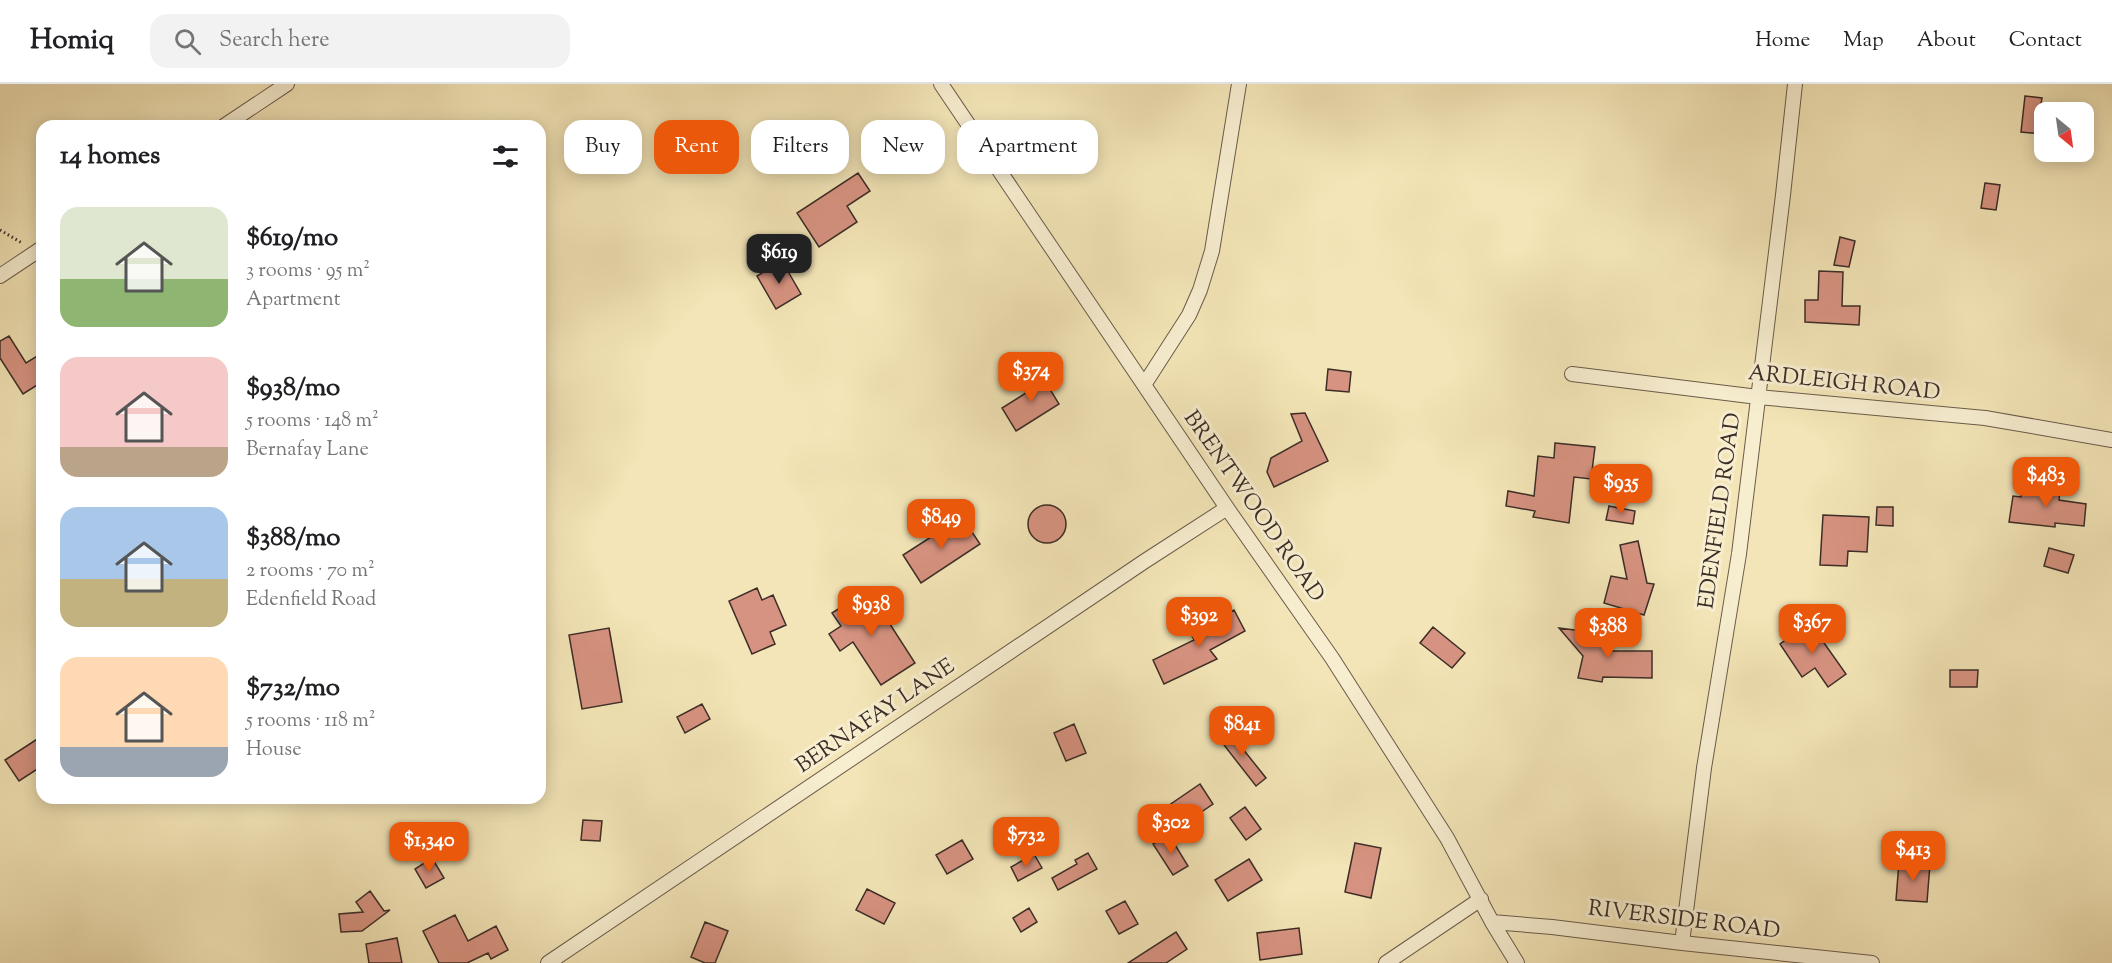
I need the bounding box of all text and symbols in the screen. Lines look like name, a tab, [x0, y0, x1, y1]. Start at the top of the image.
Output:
search box	[150, 14, 570, 68]
text: Homiq	[30, 21, 114, 61]
icon: search	[171, 25, 204, 58]
text: Search here	[219, 25, 329, 57]
text: Home	[1755, 26, 1810, 56]
text: Map	[1843, 26, 1884, 56]
text: About	[1917, 26, 1976, 56]
text: Contact	[2009, 26, 2082, 56]
north arrow	[2034, 102, 2094, 162]
map controls	[2034, 102, 2094, 162]
chip: Buy	[564, 120, 642, 174]
chip: Rent	[654, 120, 739, 174]
chip: Filters	[751, 120, 849, 174]
chip: New	[861, 120, 945, 174]
chip: Apartment	[957, 120, 1098, 174]
text: 14 homes	[60, 138, 160, 175]
icon: filters	[489, 140, 522, 173]
text: $619/mo	[246, 220, 338, 257]
icon: home	[108, 231, 180, 303]
pin: $619	[743, 234, 815, 285]
text: $619	[761, 239, 797, 268]
text: 3 rooms · 95 m²	[246, 257, 370, 286]
text: Apartment	[246, 286, 341, 315]
pin: $374	[995, 352, 1067, 403]
text: $374	[1012, 357, 1050, 386]
street label: ARDLEIGH ROAD	[1746, 358, 1942, 410]
text: $938/mo	[246, 370, 340, 407]
icon: home	[108, 381, 180, 453]
street label: BRENTWOOD ROAD	[1175, 405, 1331, 609]
text: 5 rooms · 148 m²	[246, 407, 379, 436]
street label: EDENFIELD ROAD	[1691, 411, 1751, 611]
text: Bernafay Lane	[246, 436, 369, 465]
pin: $483	[2010, 457, 2082, 508]
text: $483	[2027, 462, 2065, 491]
pin: $935	[1585, 464, 1657, 515]
text: $935	[1603, 469, 1639, 498]
pin: $849	[905, 499, 977, 550]
text: $849	[921, 504, 961, 533]
text: $388/mo	[246, 520, 341, 557]
icon: home	[108, 531, 180, 603]
text: 2 rooms · 70 m²	[246, 557, 375, 586]
text: Edenfield Road	[246, 586, 376, 615]
pin: $938	[835, 586, 907, 637]
text: $938	[852, 591, 890, 620]
pin: $392	[1163, 597, 1235, 648]
text: $392	[1180, 602, 1218, 631]
pin: $367	[1776, 604, 1848, 655]
pin: $388	[1572, 608, 1644, 659]
text: $367	[1793, 609, 1831, 638]
text: $388	[1589, 613, 1627, 642]
street label: BERNAFAY LANE	[790, 652, 962, 782]
text: $732/mo	[246, 670, 340, 707]
icon: home	[108, 681, 180, 753]
pin: $841	[1206, 706, 1278, 757]
text: 5 rooms · 118 m²	[246, 707, 376, 736]
text: $841	[1223, 711, 1261, 740]
text: House	[246, 736, 301, 765]
pin: $302	[1135, 804, 1207, 855]
text: $302	[1152, 809, 1190, 838]
pin: $732	[990, 817, 1062, 868]
pin: $1,340	[380, 822, 478, 873]
text: $732	[1007, 822, 1045, 851]
text: $1,340	[403, 827, 455, 856]
pin: $413	[1877, 831, 1949, 882]
text: $413	[1895, 836, 1931, 865]
street label: RIVERSIDE ROAD	[1586, 893, 1782, 949]

